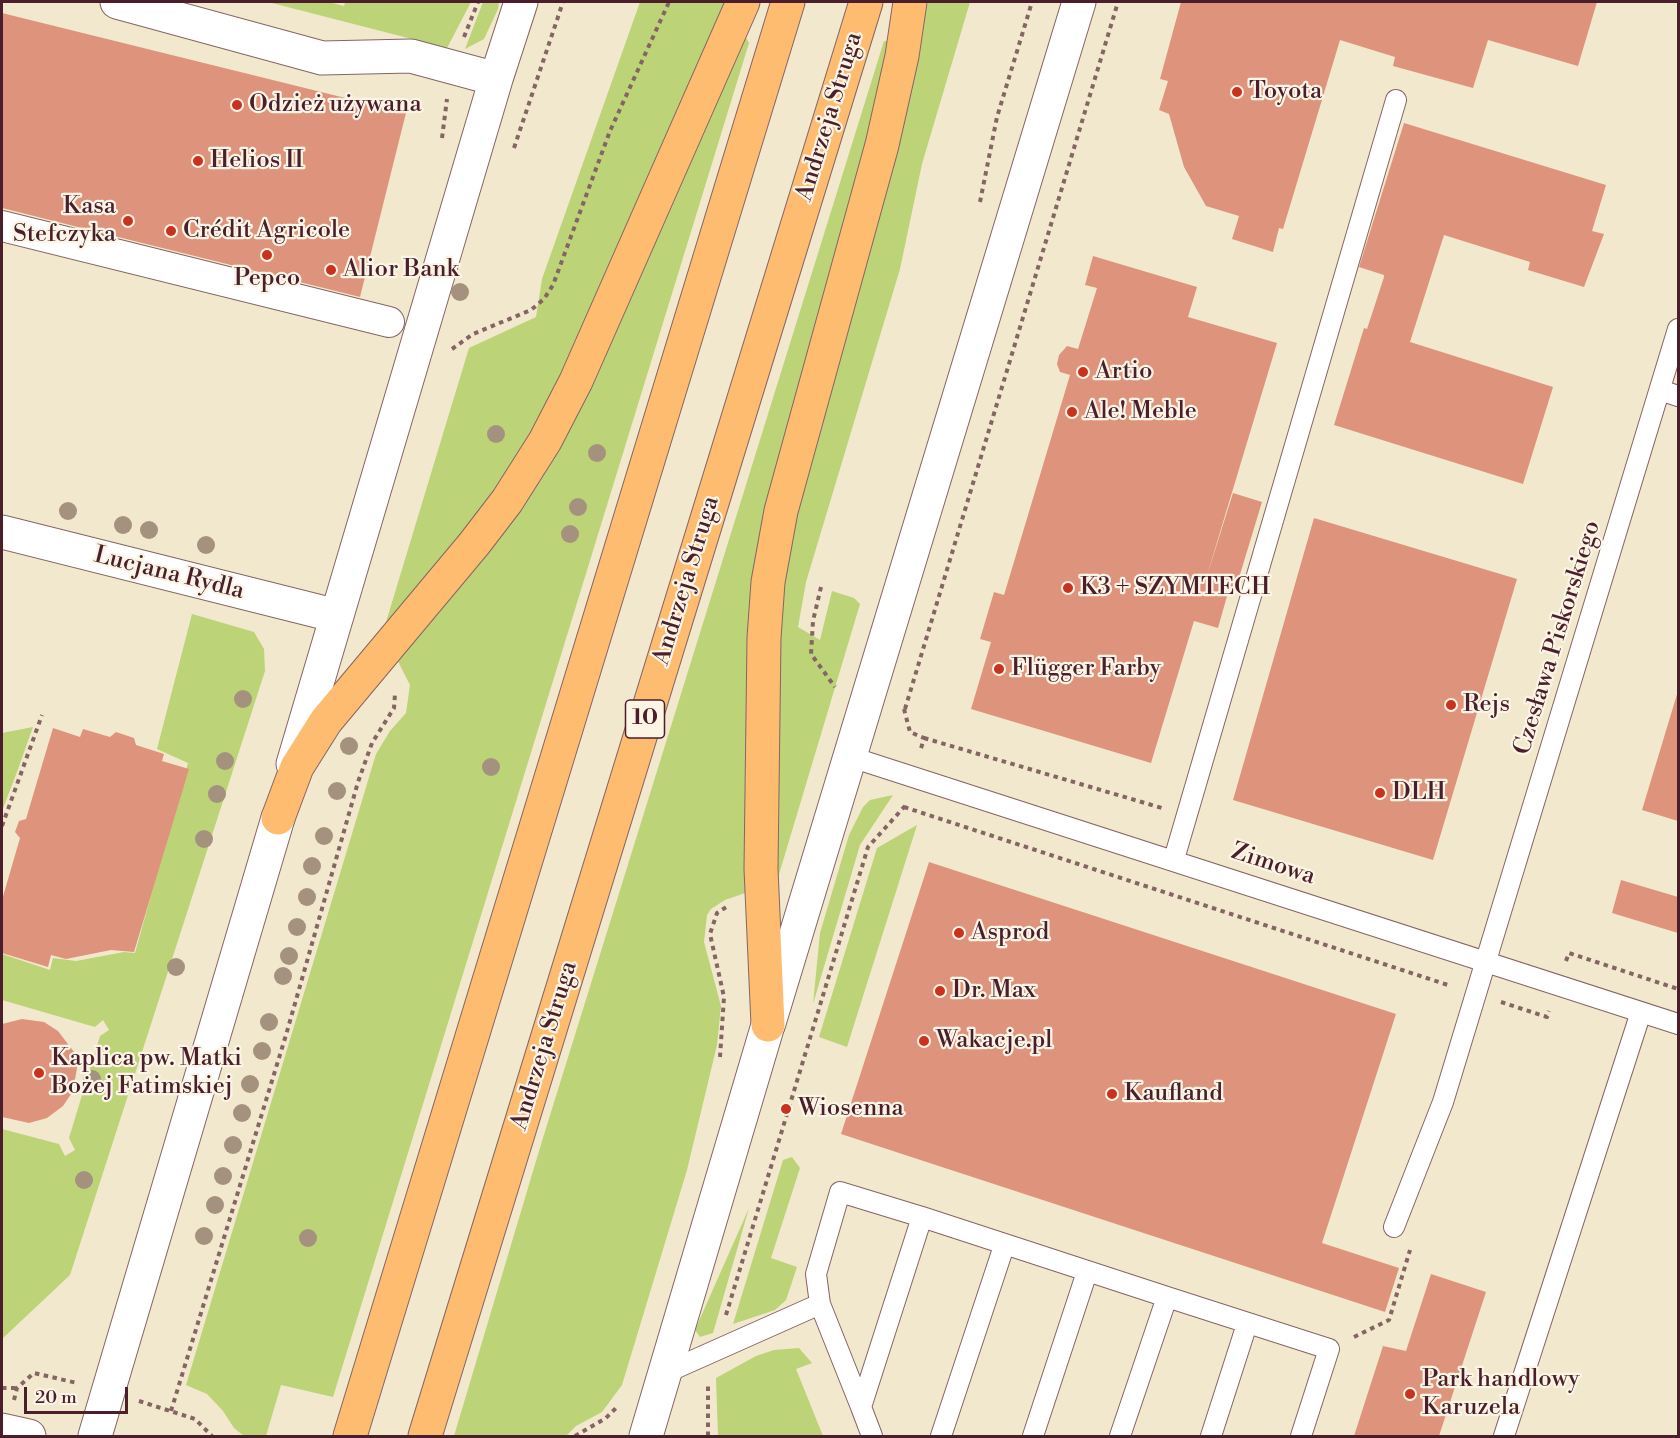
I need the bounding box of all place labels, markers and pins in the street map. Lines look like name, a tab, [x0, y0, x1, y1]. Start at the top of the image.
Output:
place label: Toyota	[1249, 78, 1322, 106]
marker: Toyota	[1230, 85, 1244, 99]
place label: Odzież używana	[249, 91, 422, 119]
marker: Odzież używana	[230, 98, 244, 112]
place label: Helios II	[210, 147, 304, 175]
marker: Helios II	[191, 154, 205, 168]
place label: Kasa Stefczyka	[13, 193, 116, 249]
marker: Kasa Stefczyka	[121, 214, 135, 228]
place label: Crédit Agricole	[183, 217, 350, 245]
marker: Crédit Agricole	[164, 224, 178, 238]
marker: Pepco	[260, 248, 274, 262]
place label: Alior Bank	[343, 256, 459, 284]
marker: Alior Bank	[324, 263, 338, 277]
place label: Pepco	[234, 265, 300, 293]
place label: Artio	[1095, 358, 1152, 386]
marker: Artio	[1076, 365, 1090, 379]
place label: Ale! Meble	[1084, 398, 1197, 426]
marker: Ale! Meble	[1065, 405, 1079, 419]
place label: K3 + SZYMTECH	[1080, 574, 1270, 602]
marker: K3 + SZYMTECH	[1061, 581, 1075, 595]
place label: Flügger Farby	[1011, 655, 1161, 683]
marker: Flügger Farby	[992, 662, 1006, 676]
place label: Rejs	[1463, 691, 1510, 719]
marker: Rejs	[1444, 698, 1458, 712]
place label: DLH	[1392, 779, 1446, 807]
marker: DLH	[1373, 786, 1387, 800]
place label: Asprod	[971, 919, 1049, 947]
marker: Asprod	[952, 926, 966, 940]
place label: Dr. Max	[952, 977, 1036, 1005]
marker: Dr. Max	[933, 984, 947, 998]
place label: Wakacje.pl	[936, 1027, 1052, 1055]
marker: Wakacje.pl	[917, 1034, 931, 1048]
place label: Kaplica pw. Matki Bożej Fatimskiej	[51, 1045, 242, 1101]
marker: Kaplica pw. Matki Bożej Fatimskiej	[32, 1066, 46, 1080]
place label: Kaufland	[1124, 1080, 1223, 1108]
marker: Kaufland	[1105, 1087, 1119, 1101]
place label: Wiosenna	[798, 1095, 904, 1123]
marker: Wiosenna	[779, 1102, 793, 1116]
place label: Park handlowy Karuzela	[1422, 1366, 1580, 1422]
marker: Park handlowy Karuzela	[1403, 1387, 1417, 1401]

